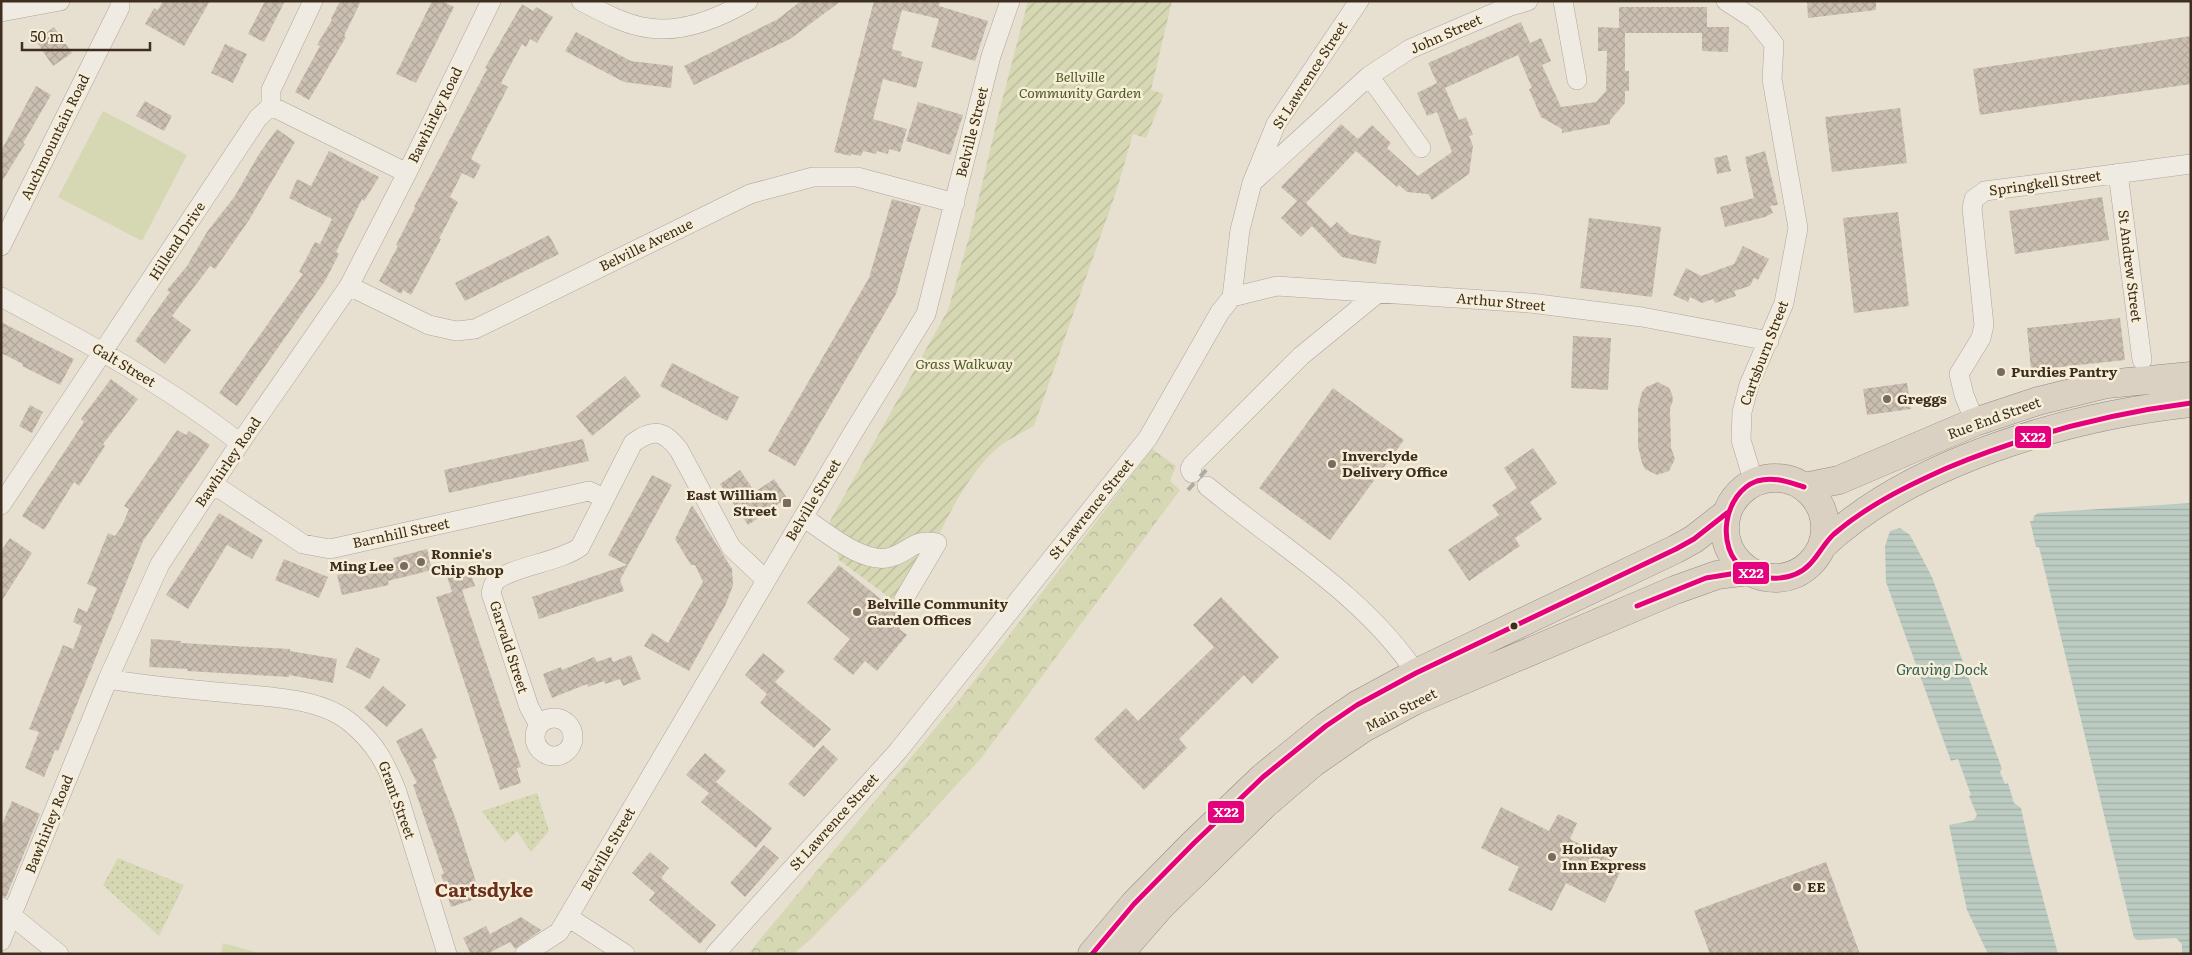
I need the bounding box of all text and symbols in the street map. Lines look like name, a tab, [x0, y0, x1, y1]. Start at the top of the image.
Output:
street label: John Street	[1407, 8, 1485, 58]
street label: St Lawrence Street	[1267, 17, 1352, 132]
scale bar	[22, 20, 150, 52]
text: 50 m	[30, 24, 64, 47]
street label: Bawhirley Road	[402, 63, 466, 166]
park label: Bellville Community Garden	[1019, 66, 1142, 102]
street label: Auchmountain Road	[15, 70, 93, 203]
street label: Belville Street	[950, 84, 992, 179]
street label: Springkell Street	[1988, 164, 2102, 200]
street label: Hillend Drive	[143, 197, 209, 284]
street label: St Andrew Street	[2114, 209, 2148, 323]
street label: Belville Avenue	[595, 213, 696, 275]
street label: Arthur Street	[1456, 287, 1547, 315]
street label: Cartsburn Street	[1734, 297, 1792, 408]
street label: Galt Street	[89, 337, 160, 391]
park label: Grass Walkway	[915, 353, 1013, 373]
place label: Purdies Pantry	[2011, 361, 2118, 381]
marker: Purdies Pantry	[1995, 366, 2007, 378]
place label: Greggs	[1897, 388, 1947, 408]
street label: Rue End Street	[1944, 391, 2043, 443]
marker: Greggs	[1881, 393, 1893, 405]
street label: Bawhirley Road	[190, 412, 265, 510]
line badge: X22	[2014, 425, 2052, 449]
text: X22	[2020, 426, 2046, 446]
place label: Inverclyde Delivery Office	[1342, 445, 1448, 481]
street label: St Lawrence Street	[1043, 453, 1137, 563]
street label: Belville Street	[780, 454, 845, 544]
marker: Inverclyde Delivery Office	[1326, 458, 1338, 470]
place label: East William Street	[686, 484, 778, 520]
marker: East William Street	[781, 497, 793, 509]
street label: Barnhill Street	[350, 512, 451, 552]
place label: Ronnie's Chip Shop	[431, 543, 504, 579]
place label: Ming Lee	[329, 555, 394, 575]
marker: Ronnie's Chip Shop	[415, 556, 427, 568]
marker: Ming Lee	[398, 560, 410, 572]
line badge: X22	[1732, 561, 1770, 585]
text: X22	[1738, 562, 1764, 582]
place label: Belville Community Garden Offices	[867, 593, 1009, 629]
street label: Garvald Street	[486, 598, 534, 696]
marker: Belville Community Garden Offices	[851, 606, 863, 618]
unlabelled marker	[1509, 621, 1519, 631]
water label: Graving Dock	[1896, 657, 1989, 680]
street label: Main Street	[1361, 682, 1440, 736]
street label: Grant Street	[375, 758, 421, 842]
street label: St Lawrence Street	[784, 768, 883, 874]
street label: Bawhirley Road	[19, 771, 77, 876]
line badge: X22	[1207, 800, 1245, 824]
text: X22	[1213, 801, 1239, 821]
street label: Belville Street	[575, 803, 639, 894]
place label: Holiday Inn Express	[1562, 838, 1646, 874]
marker: Holiday Inn Express	[1546, 851, 1558, 863]
district label: Cartsdyke	[435, 875, 533, 903]
place label: EE	[1807, 876, 1826, 896]
marker: EE	[1791, 881, 1803, 893]

